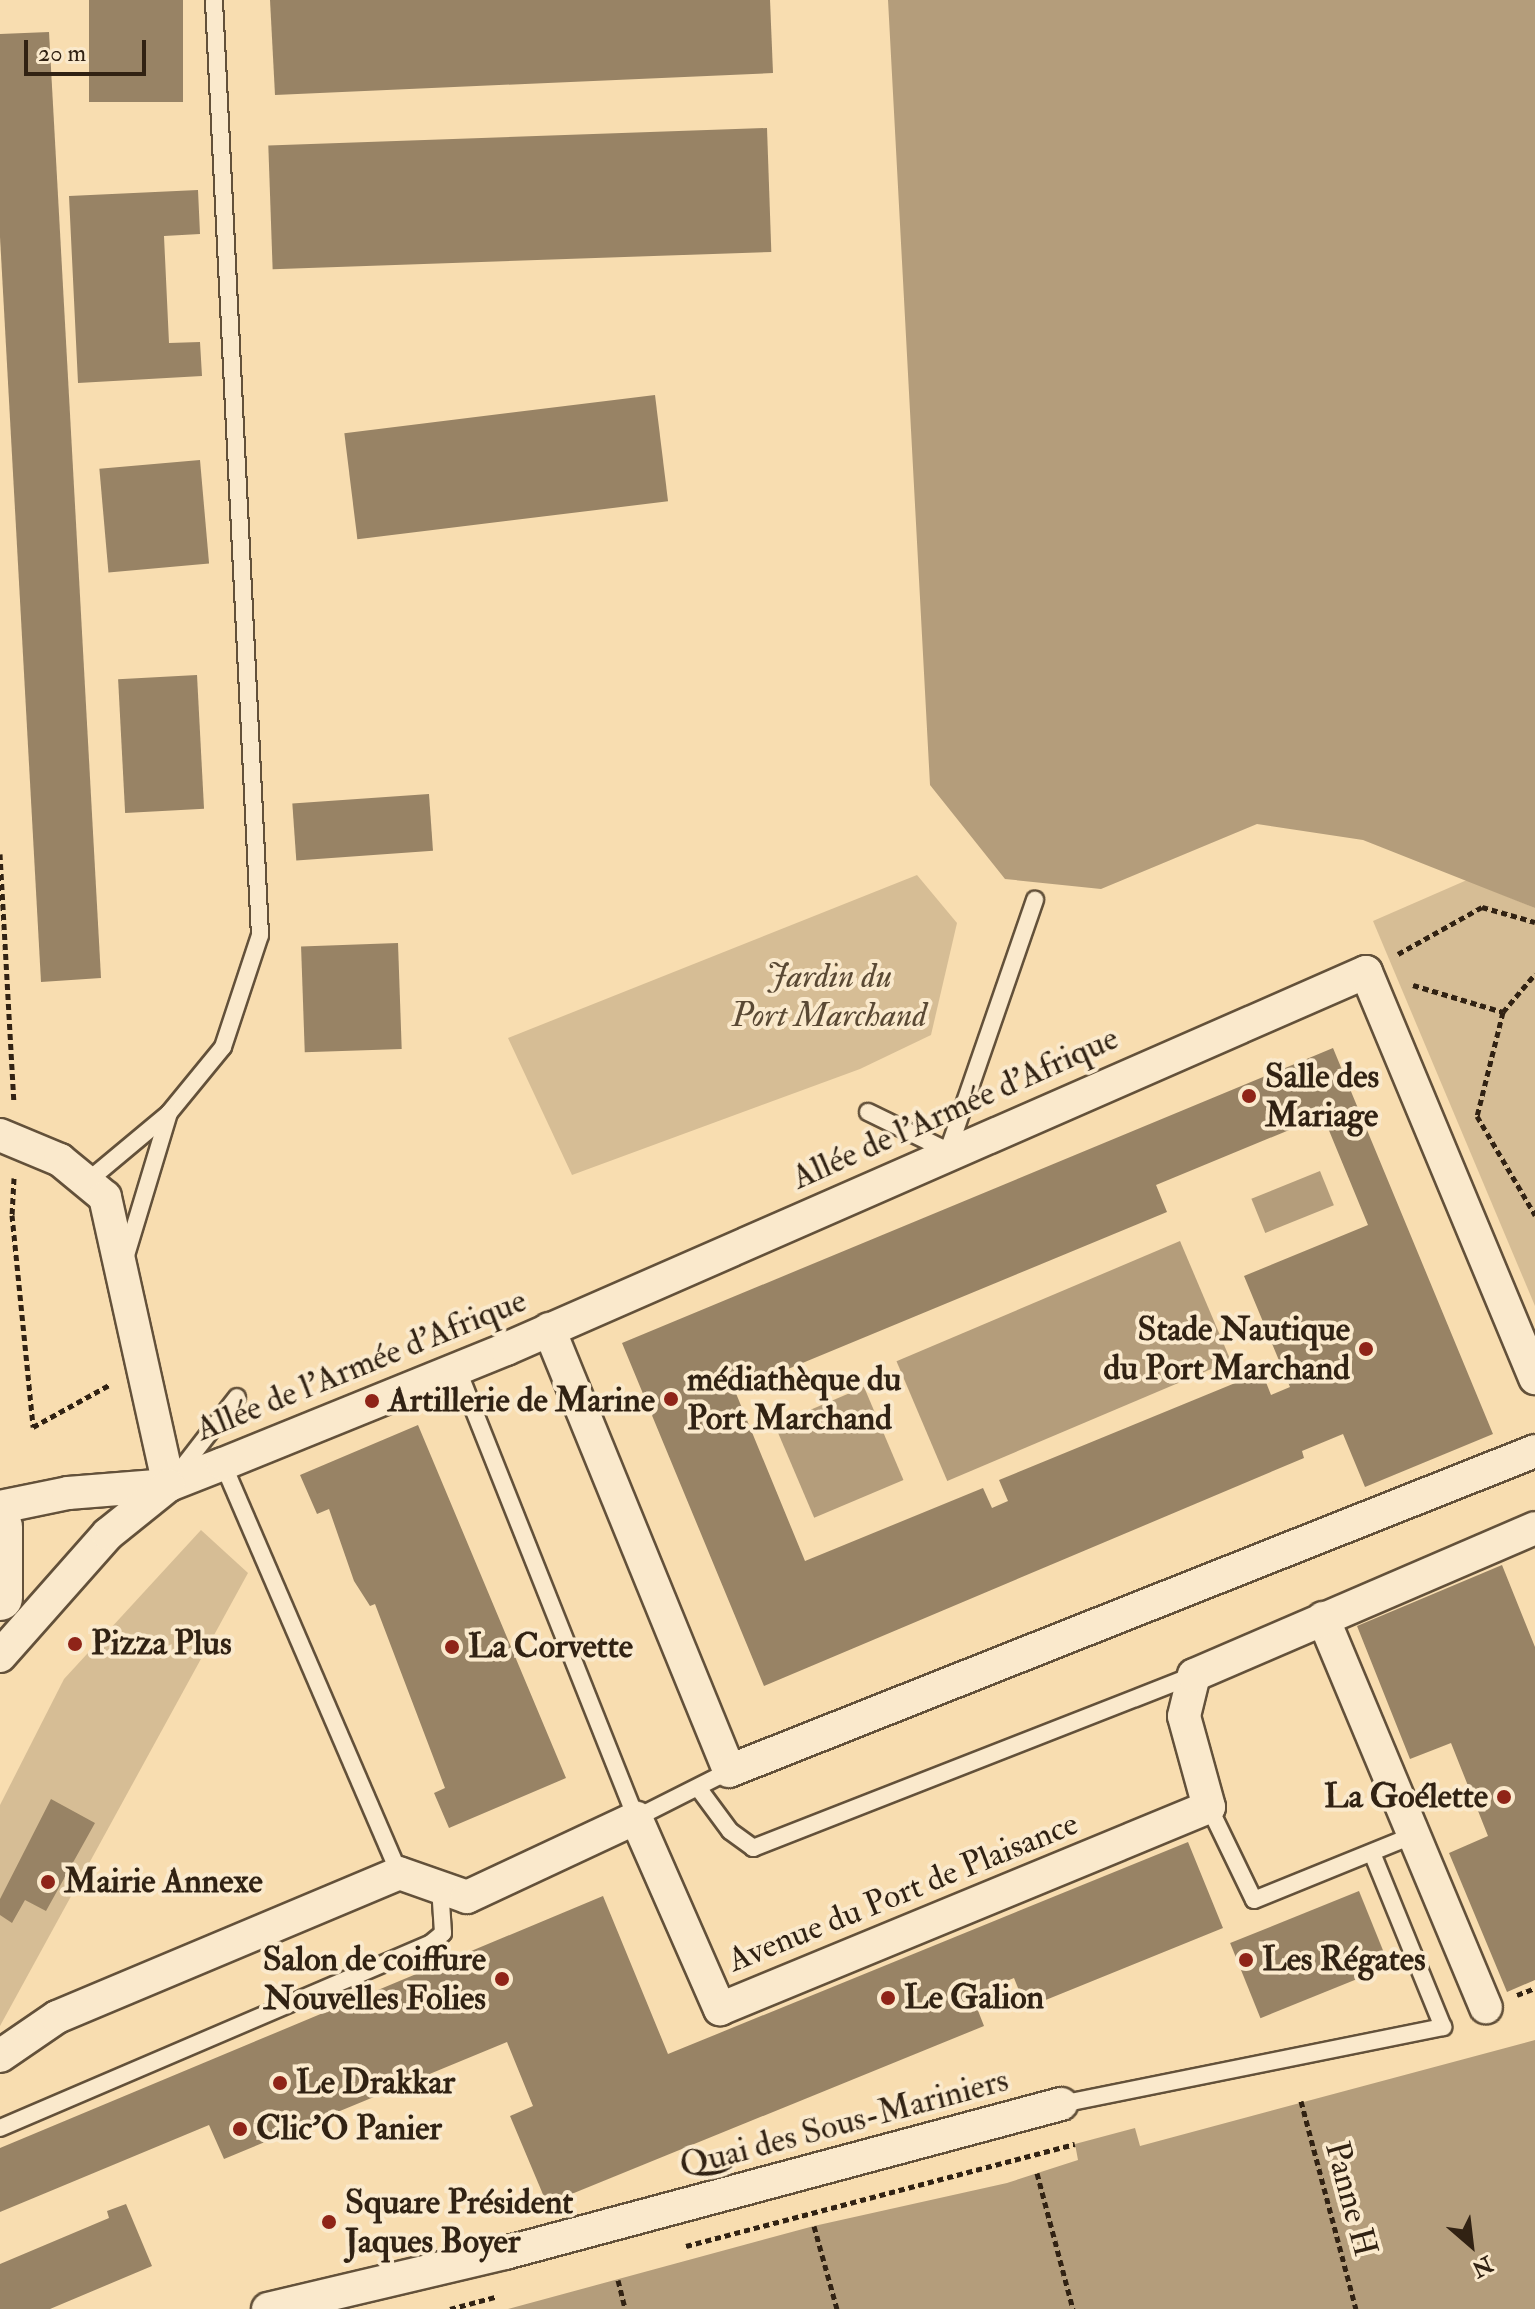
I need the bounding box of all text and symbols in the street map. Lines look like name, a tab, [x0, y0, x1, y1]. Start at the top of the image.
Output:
scale bar	[28, 24, 150, 74]
text: 20 m	[38, 38, 86, 69]
park label: Jardin du Port Marchand	[731, 956, 927, 1036]
street label: Allée de l'Armée d'Afrique	[786, 1018, 1124, 1198]
place label: Salle des Mariage	[1265, 1056, 1379, 1136]
marker: Salle des Mariage	[1240, 1087, 1258, 1105]
street label: Allée de l'Armée d'Afrique	[190, 1280, 532, 1450]
place label: Stade Nautique du Port Marchand	[1103, 1309, 1350, 1388]
marker: Stade Nautique du Port Marchand	[1357, 1340, 1375, 1358]
place label: médiathèque du Port Marchand	[687, 1359, 901, 1438]
place label: Artillerie de Marine	[388, 1381, 655, 1421]
marker: médiathèque du Port Marchand	[662, 1390, 680, 1408]
marker: Artillerie de Marine	[363, 1392, 381, 1410]
place label: Pizza Plus	[91, 1624, 232, 1664]
place label: La Corvette	[468, 1627, 633, 1667]
marker: Pizza Plus	[66, 1635, 84, 1653]
marker: La Corvette	[443, 1638, 461, 1656]
place label: La Goélette	[1324, 1777, 1488, 1817]
marker: La Goélette	[1495, 1788, 1513, 1806]
street label: Avenue du Port de Plaisance	[722, 1803, 1084, 1981]
place label: Mairie Annexe	[64, 1862, 263, 1902]
marker: Mairie Annexe	[39, 1873, 57, 1891]
place label: Salon de coiffure Nouvelles Folies	[263, 1939, 486, 2018]
place label: Les Régates	[1262, 1940, 1426, 1980]
marker: Les Régates	[1237, 1951, 1255, 1969]
marker: Salon de coiffure Nouvelles Folies	[493, 1970, 511, 1988]
place label: Le Galion	[904, 1978, 1044, 2018]
marker: Le Galion	[879, 1989, 897, 2007]
street label: Quai des Sous-Mariniers	[675, 2059, 1013, 2187]
place label: Le Drakkar	[296, 2063, 455, 2103]
marker: Le Drakkar	[271, 2074, 289, 2092]
place label: Clic'O Panier	[256, 2109, 442, 2149]
marker: Clic'O Panier	[231, 2120, 249, 2138]
street label: Panne H	[1316, 2137, 1386, 2261]
place label: Square Président Jaques Boyer	[345, 2182, 573, 2262]
north arrow	[1431, 2205, 1511, 2285]
marker: Square Président Jaques Boyer	[320, 2213, 338, 2231]
text: N	[1467, 2249, 1498, 2283]

